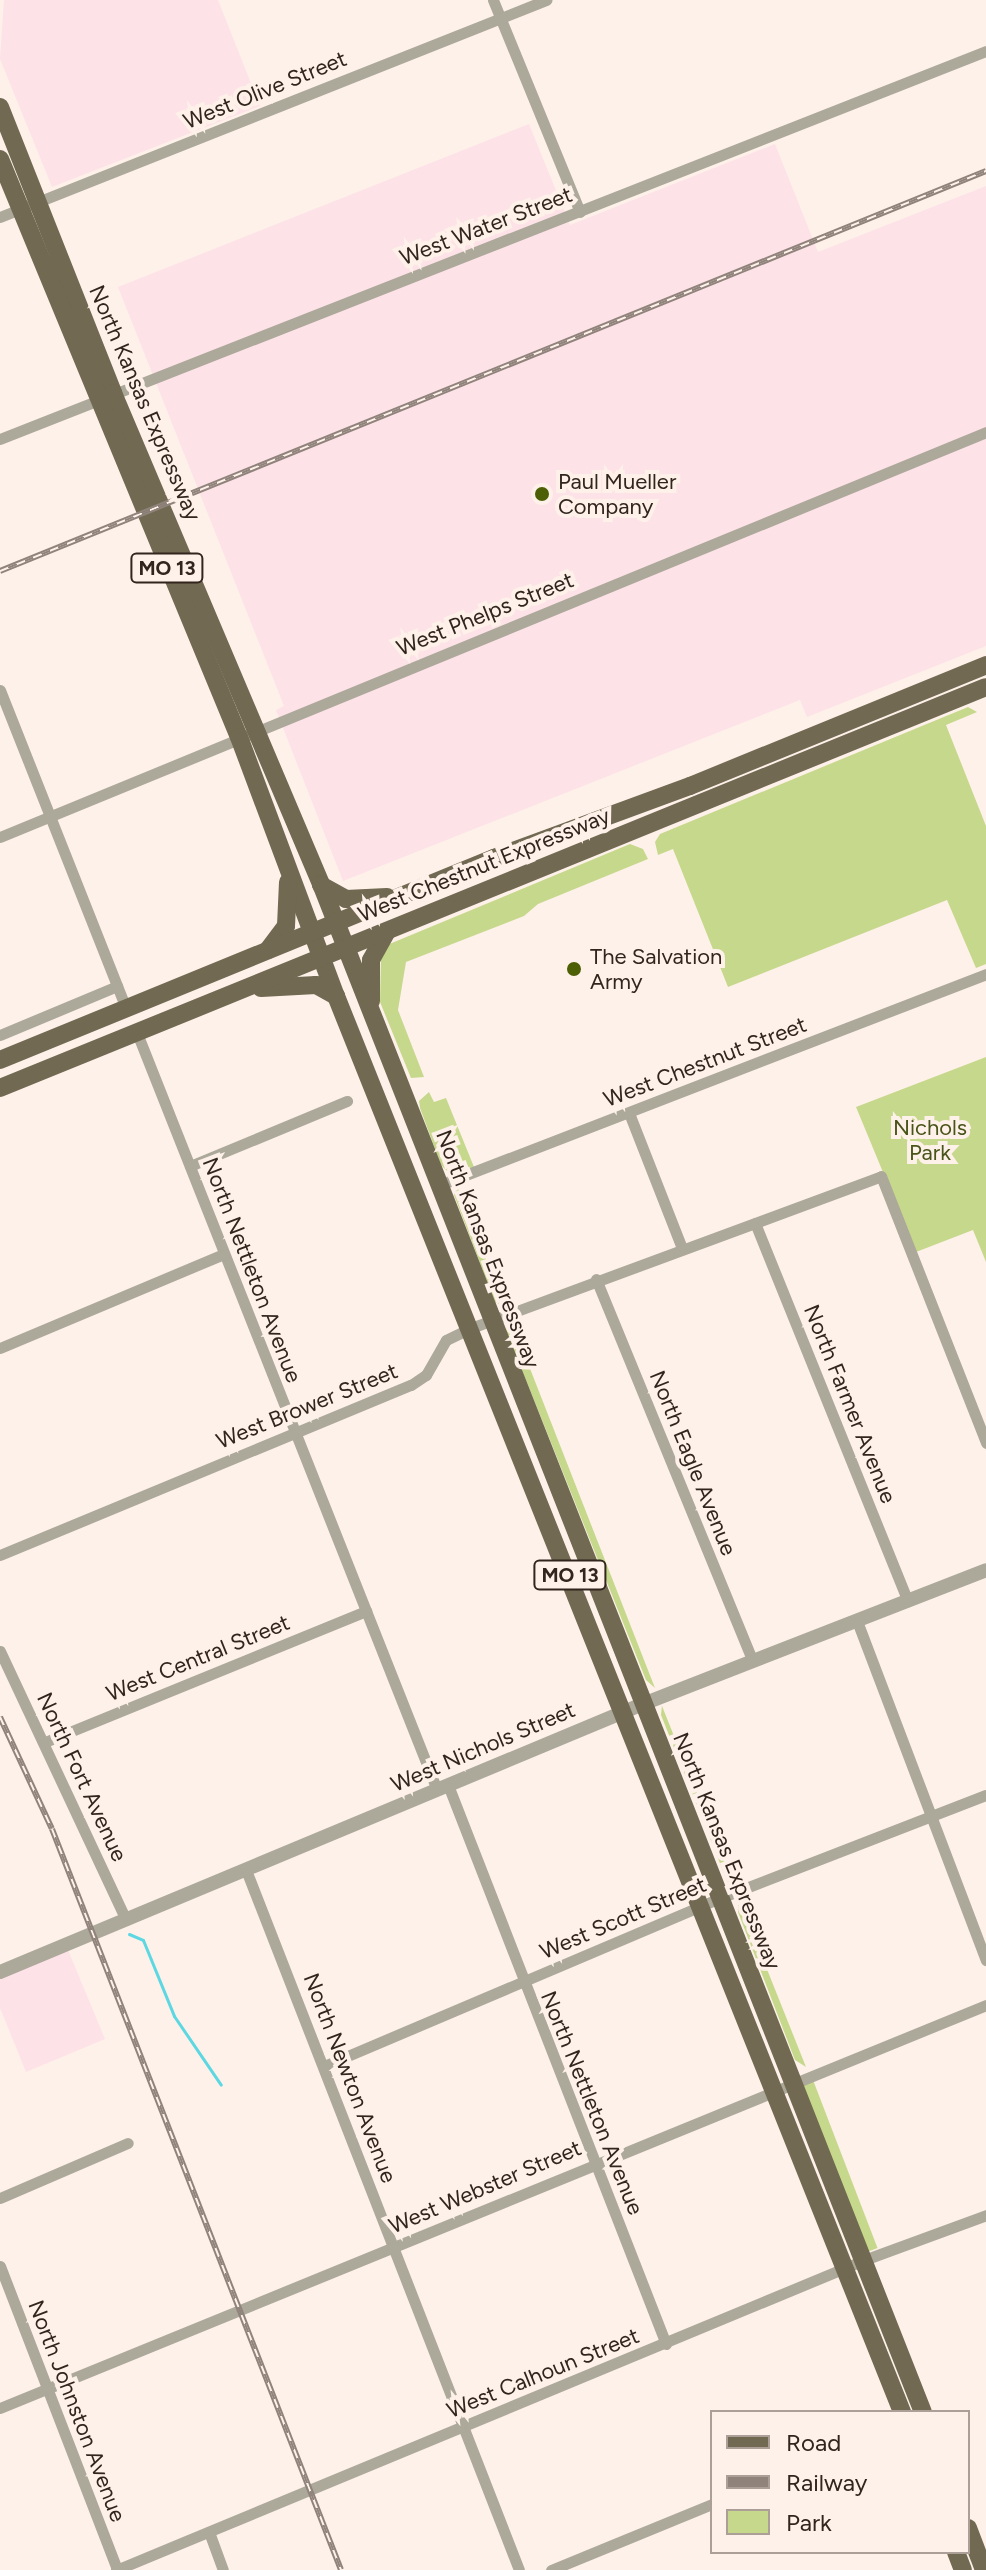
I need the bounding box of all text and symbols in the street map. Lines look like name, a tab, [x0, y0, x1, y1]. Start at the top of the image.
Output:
street label: West Olive Street	[180, 45, 350, 135]
street label: West Water Street	[396, 181, 576, 271]
street label: North Kansas Expressway	[83, 281, 207, 525]
place label: Paul Mueller Company	[558, 468, 676, 520]
marker: Paul Mueller Company	[533, 485, 551, 503]
road number: MO 13	[129, 552, 205, 584]
street label: West Phelps Street	[393, 566, 577, 662]
street label: West Chestnut Expressway	[354, 802, 614, 928]
place label: The Salvation Army	[590, 943, 722, 994]
marker: The Salvation Army	[565, 960, 583, 978]
street label: West Chestnut Street	[600, 1011, 810, 1113]
park label: Nichols Park	[893, 1114, 967, 1166]
street label: North Kansas Expressway	[430, 1126, 546, 1372]
street label: North Nettleton Avenue	[197, 1154, 307, 1386]
street label: North Farmer Avenue	[798, 1301, 902, 1507]
street label: West Brower Street	[213, 1358, 401, 1454]
street label: North Eagle Avenue	[644, 1367, 742, 1559]
road number: MO 13	[532, 1559, 608, 1591]
street label: West Central Street	[103, 1609, 293, 1707]
street label: North Fort Avenue	[31, 1688, 133, 1866]
street label: West Nichols Street	[387, 1696, 579, 1798]
street label: North Kansas Expressway	[667, 1729, 787, 1973]
street label: West Scott Street	[536, 1871, 710, 1965]
street label: North Newton Avenue	[298, 1969, 402, 2187]
street label: North Nettleton Avenue	[535, 1987, 649, 2219]
street label: West Webster Street	[385, 2135, 585, 2239]
street label: North Johnston Avenue	[23, 2296, 131, 2526]
street label: West Calhoun Street	[443, 2322, 643, 2424]
legend	[710, 2410, 970, 2554]
text: Road	[786, 2428, 841, 2457]
text: Railway	[786, 2468, 867, 2497]
text: Park	[786, 2508, 832, 2537]

